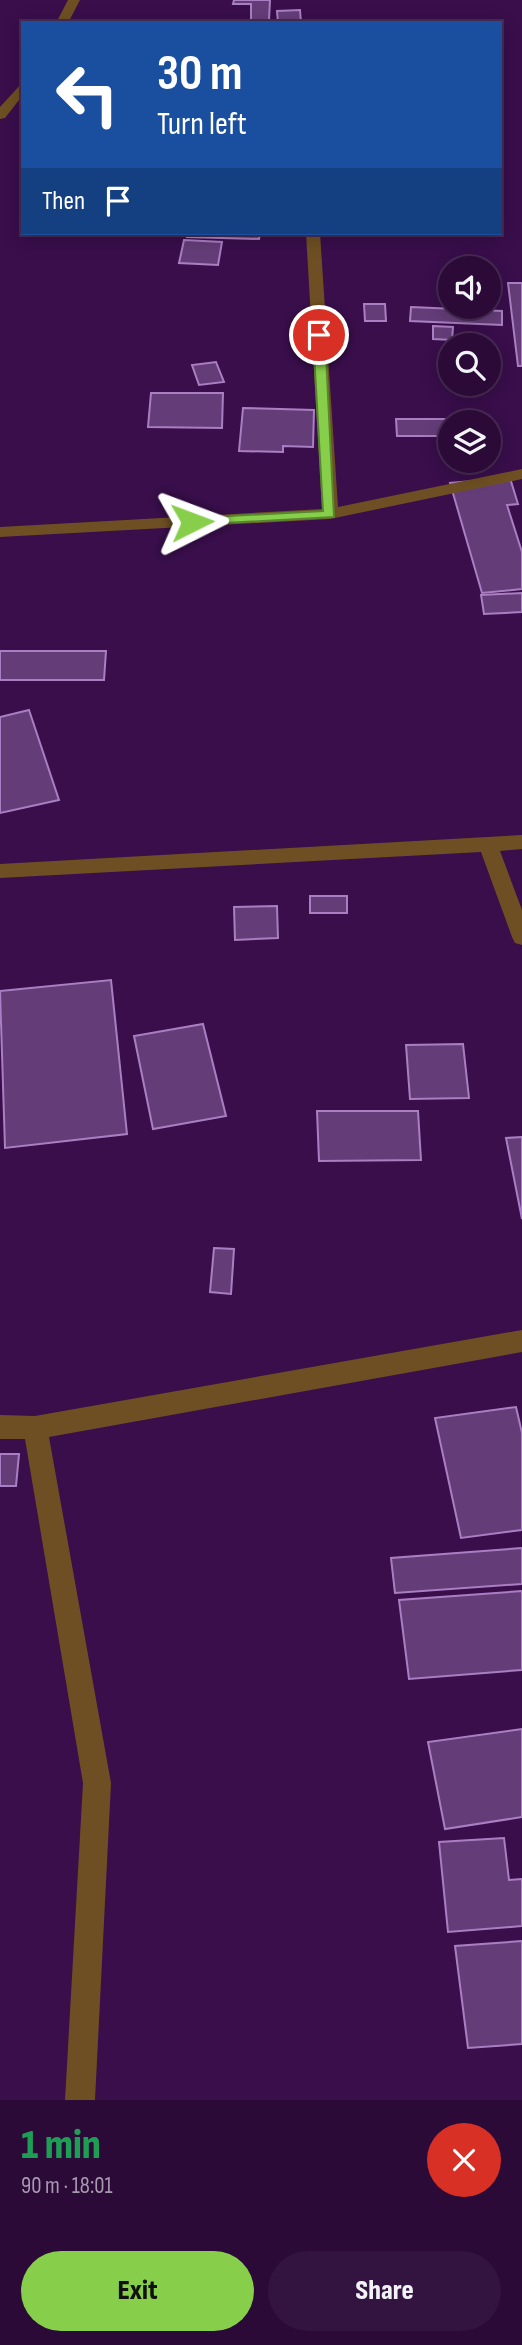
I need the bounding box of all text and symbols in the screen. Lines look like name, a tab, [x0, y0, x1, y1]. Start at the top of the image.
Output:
text: 30 m	[157, 45, 242, 104]
icon: left	[42, 49, 133, 140]
text: Turn left	[157, 105, 247, 144]
icon: arrive	[99, 182, 137, 220]
text: Then	[42, 186, 85, 217]
map controls	[438, 256, 501, 473]
button: sound	[438, 256, 501, 319]
pin	[289, 305, 349, 365]
icon: arrive	[300, 316, 338, 354]
button: search	[438, 333, 501, 396]
button: layers	[438, 410, 501, 473]
position arrow	[155, 485, 229, 559]
text: 1 min	[21, 2120, 101, 2171]
button: close	[427, 2123, 501, 2197]
text: 90 m · 18:01	[21, 2172, 113, 2200]
button: Exit	[21, 2251, 254, 2331]
button: Share	[268, 2251, 501, 2331]

